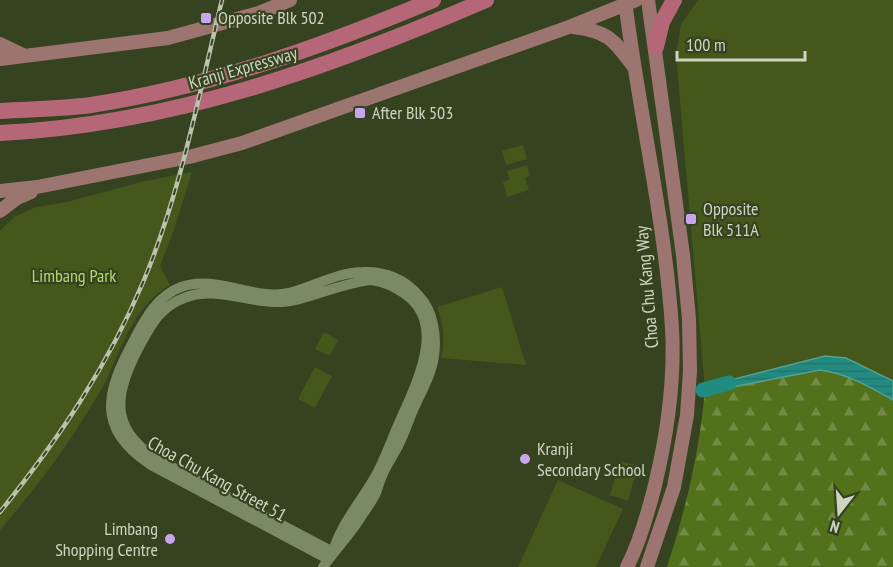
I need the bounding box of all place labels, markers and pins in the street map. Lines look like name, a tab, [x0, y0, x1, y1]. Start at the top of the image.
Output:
place label: Opposite Blk 502	[218, 6, 325, 29]
marker: Opposite Blk 502	[199, 11, 213, 25]
place label: After Blk 503	[372, 101, 453, 124]
marker: After Blk 503	[353, 106, 367, 120]
place label: Opposite Blk 511A	[703, 197, 759, 241]
marker: Opposite Blk 511A	[684, 212, 698, 226]
place label: Kranji Secondary School	[537, 437, 646, 481]
marker: Kranji Secondary School	[518, 452, 532, 466]
place label: Limbang Shopping Centre	[55, 517, 158, 561]
marker: Limbang Shopping Centre	[163, 532, 177, 546]

